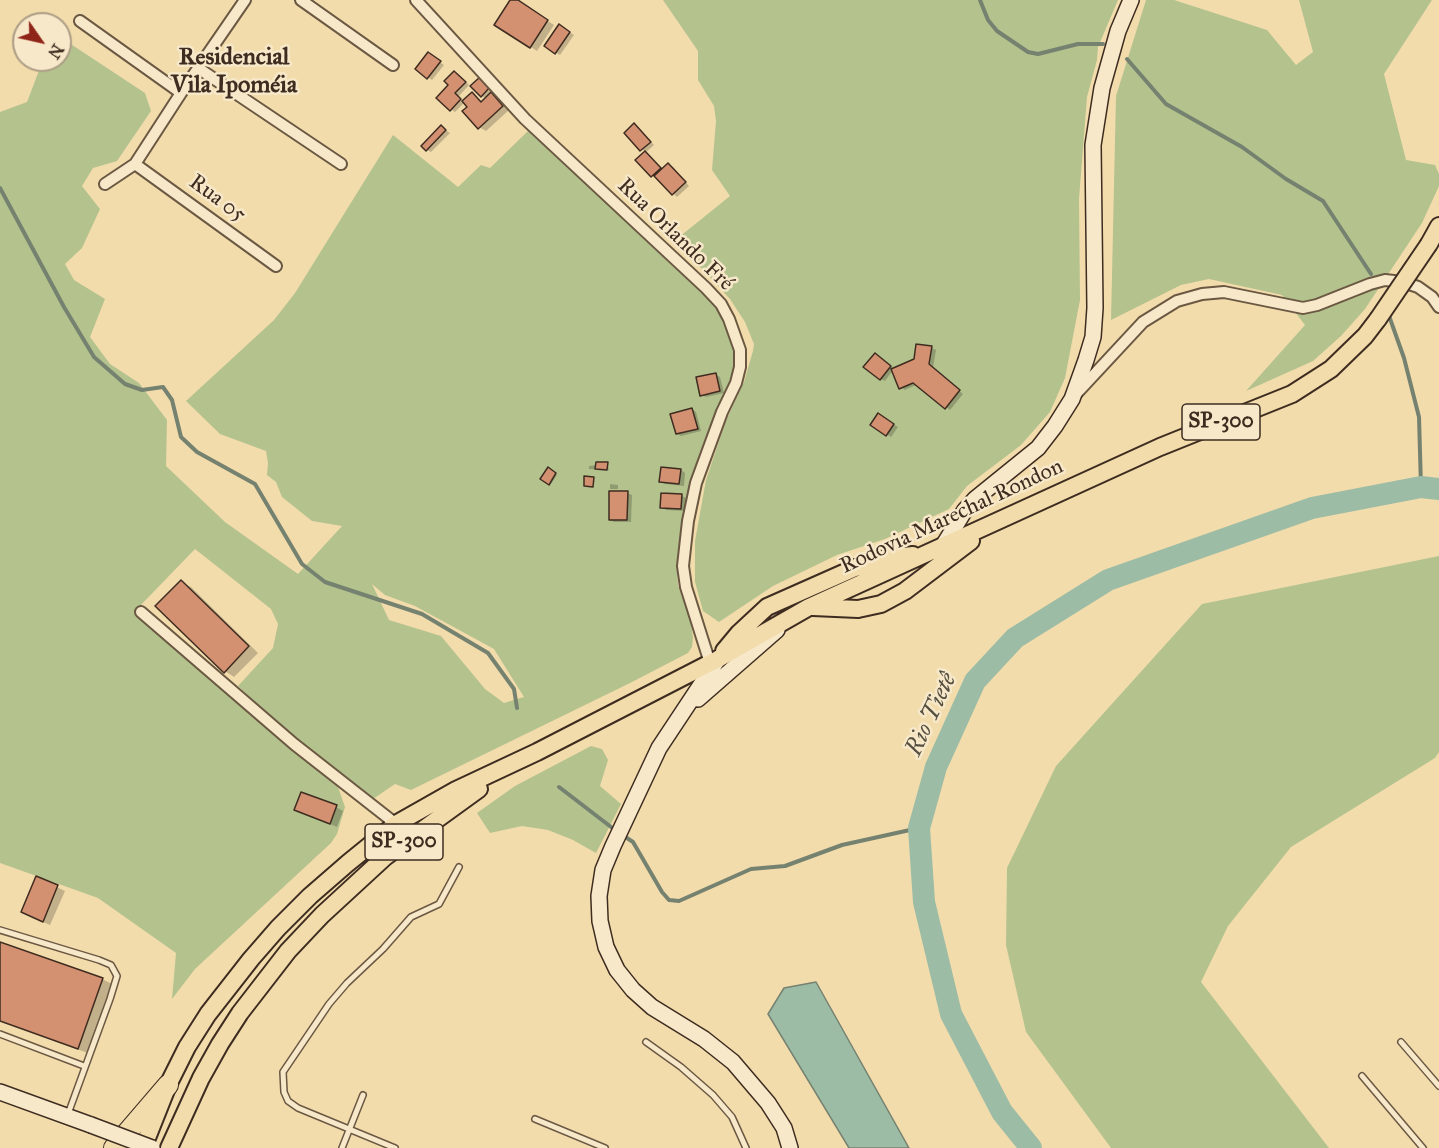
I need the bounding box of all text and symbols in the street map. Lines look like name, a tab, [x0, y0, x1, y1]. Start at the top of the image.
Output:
north arrow	[12, 12, 72, 72]
text: N	[44, 40, 67, 62]
district label: Residencial Vila Ipoméia	[171, 44, 297, 100]
street label: Rua 05	[183, 169, 251, 229]
street label: Rua Orlando Fré	[611, 173, 739, 297]
road number: SP-300	[1182, 404, 1260, 440]
street label: Rodovia Marechal Rondon	[836, 454, 1068, 580]
water label: Rio Tietê	[900, 669, 964, 761]
road number: SP-300	[365, 824, 443, 860]

